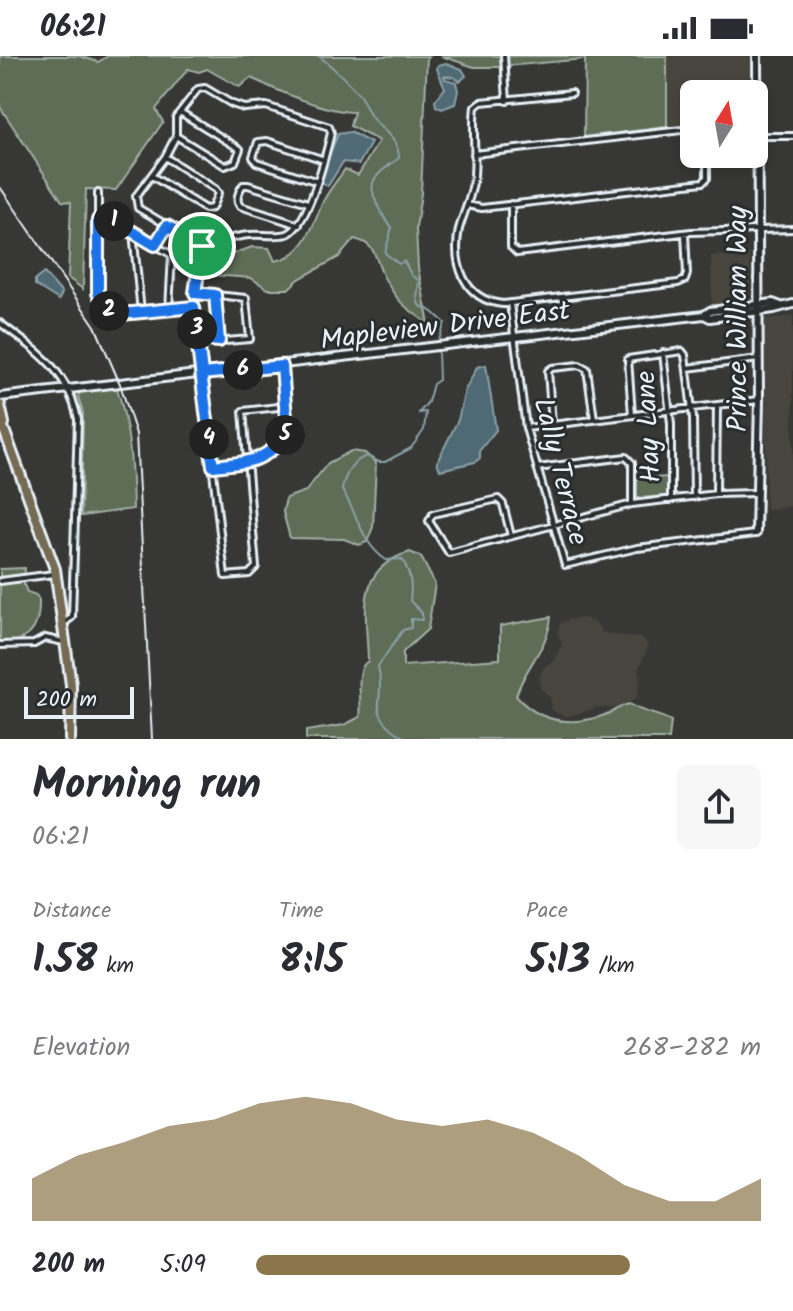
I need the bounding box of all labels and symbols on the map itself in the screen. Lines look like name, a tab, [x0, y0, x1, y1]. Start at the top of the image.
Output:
north arrow	[680, 80, 768, 168]
pin: 1	[94, 201, 134, 241]
street label: Prince William Way	[716, 205, 761, 432]
pin	[168, 212, 236, 280]
street label: Mapleview Drive East	[318, 289, 574, 364]
pin: 2	[89, 291, 129, 331]
pin: 3	[177, 309, 217, 349]
pin: 6	[223, 350, 263, 390]
street label: Hay Lane	[624, 369, 675, 484]
street label: Lally Terrace	[520, 393, 600, 551]
pin: 5	[265, 415, 305, 455]
pin: 4	[189, 419, 229, 459]
scale bar	[24, 683, 134, 719]

